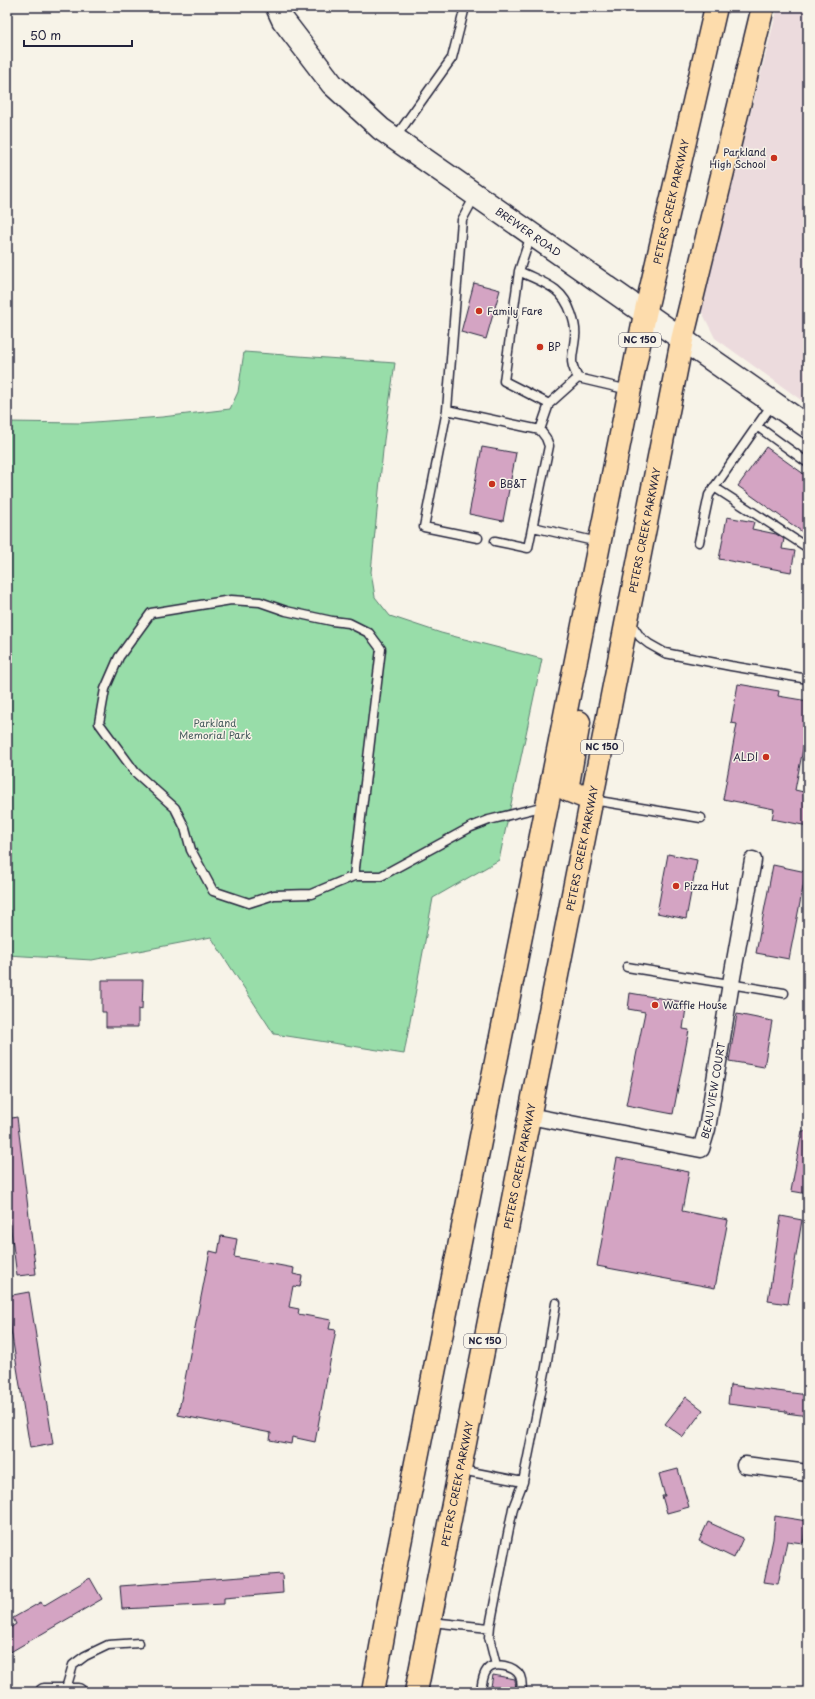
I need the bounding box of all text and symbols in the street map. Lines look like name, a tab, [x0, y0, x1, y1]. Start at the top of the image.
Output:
scale bar	[24, 22, 132, 48]
text: 50 m	[30, 26, 61, 44]
street label: PETERS CREEK PARKWAY	[649, 137, 692, 265]
place label: Parkland High School	[710, 144, 766, 171]
marker: Parkland High School	[769, 153, 779, 163]
street label: BREWER ROAD	[493, 203, 564, 260]
place label: Family Fare	[487, 303, 543, 319]
marker: Family Fare	[474, 306, 484, 316]
road number: NC 150	[619, 333, 661, 347]
place label: BP	[548, 339, 561, 354]
marker: BP	[535, 342, 545, 352]
street label: PETERS CREEK PARKWAY	[624, 466, 664, 594]
place label: BB&T	[500, 476, 527, 491]
marker: BB&T	[487, 479, 497, 489]
park label: Parkland Memorial Park	[179, 715, 251, 742]
road number: NC 150	[581, 740, 623, 754]
place label: ALDI	[733, 749, 758, 764]
marker: ALDI	[761, 752, 771, 762]
street label: PETERS CREEK PARKWAY	[562, 783, 601, 912]
place label: Pizza Hut	[684, 878, 729, 893]
marker: Pizza Hut	[671, 881, 681, 891]
place label: Waffle House	[663, 997, 728, 1012]
marker: Waffle House	[650, 1000, 660, 1010]
street label: BEAU VIEW COURT	[697, 1041, 728, 1140]
street label: PETERS CREEK PARKWAY	[499, 1101, 539, 1230]
road number: NC 150	[464, 1334, 506, 1348]
street label: PETERS CREEK PARKWAY	[437, 1419, 476, 1548]

